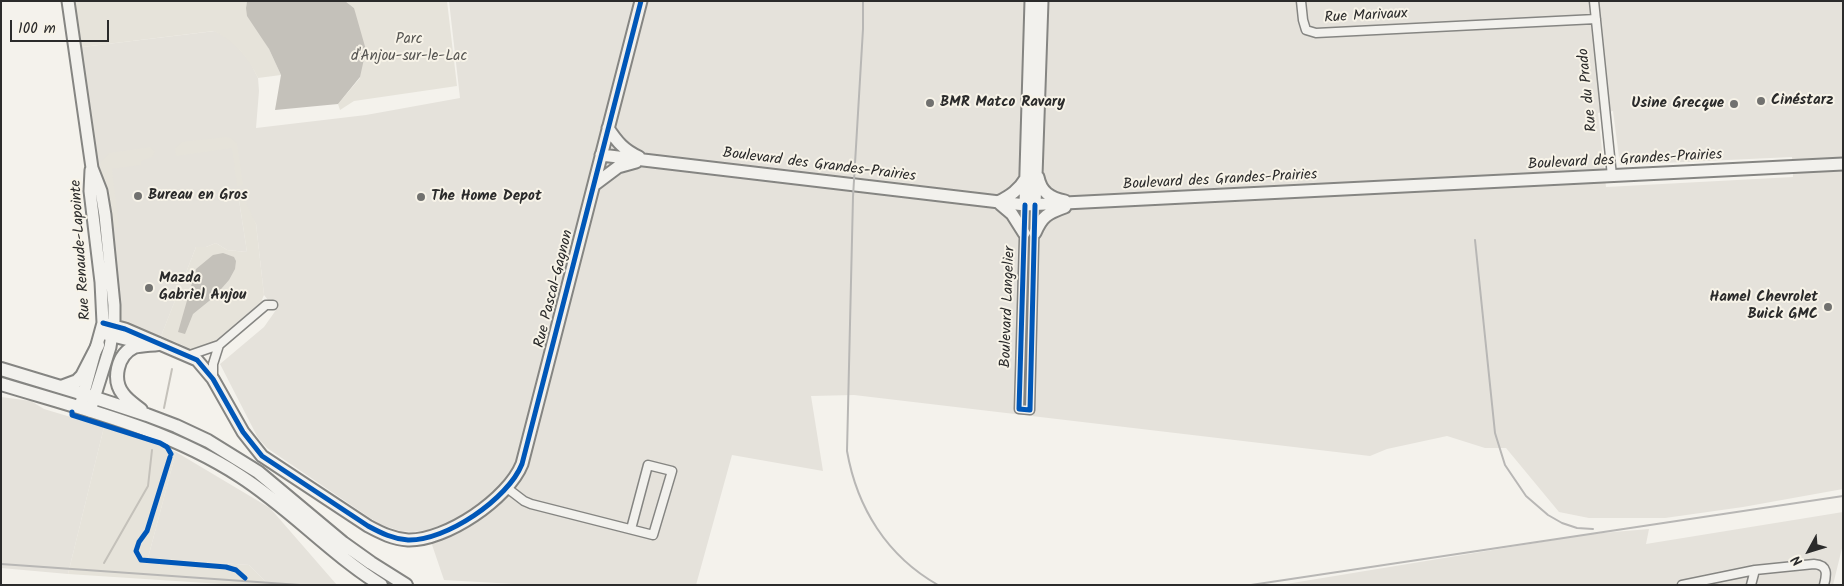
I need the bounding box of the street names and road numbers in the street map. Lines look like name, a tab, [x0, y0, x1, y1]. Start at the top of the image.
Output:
street label: Rue Marivaux	[1324, 6, 1408, 28]
street label: Rue du Prado	[1576, 47, 1602, 133]
street label: Boulevard des Grandes-Prairies	[721, 145, 917, 187]
street label: Boulevard des Grandes-Prairies	[1527, 147, 1723, 175]
street label: Boulevard des Grandes-Prairies	[1122, 167, 1318, 195]
street label: Rue Renaude-Lapointe	[68, 179, 96, 321]
street label: Rue Pascal-Gagnon	[532, 228, 578, 350]
street label: Boulevard Langelier	[998, 246, 1020, 368]

